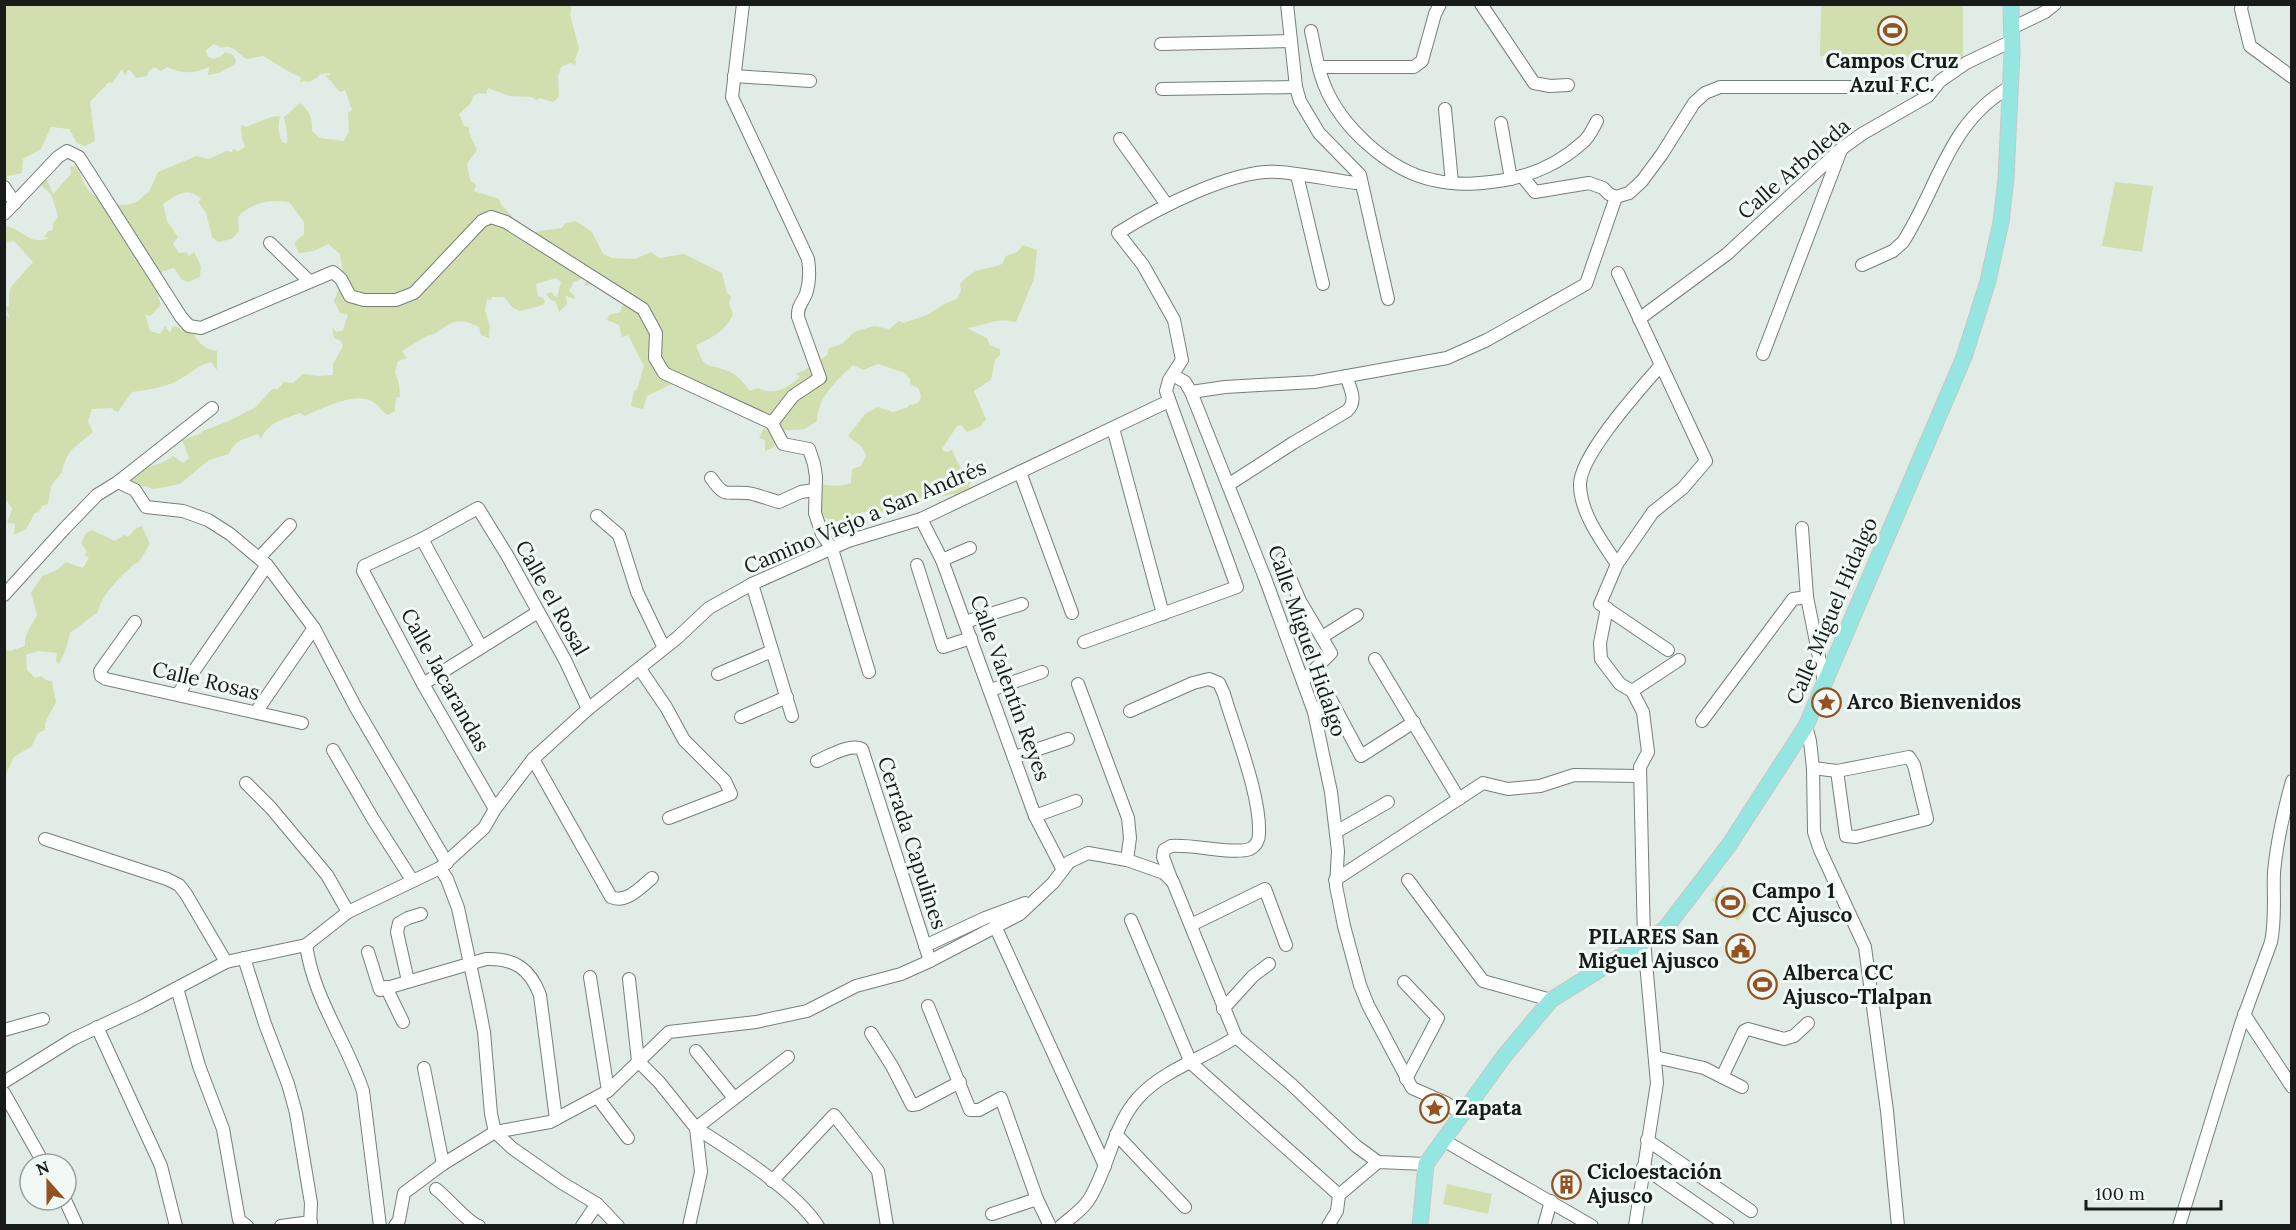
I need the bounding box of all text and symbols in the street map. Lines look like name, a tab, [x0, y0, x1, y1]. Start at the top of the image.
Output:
sports icon: Campos Cruz Azul F.C.	[1876, 14, 1908, 46]
place label: Campos Cruz Azul F.C.	[1825, 47, 1959, 98]
street label: Calle Arboleda	[1732, 112, 1856, 225]
street label: Camino Viejo a San Andrés	[740, 453, 990, 580]
street label: Calle Miguel Hidalgo	[1780, 513, 1883, 709]
street label: Calle el Rosal	[510, 535, 595, 660]
street label: Calle Miguel Hidalgo	[1262, 541, 1353, 740]
street label: Calle Valentín Reyes	[964, 591, 1057, 785]
street label: Calle Jacarandas	[395, 603, 496, 756]
street label: Calle Rosas	[150, 655, 262, 706]
place icon: Arco Bienvenidos	[1810, 686, 1842, 718]
place label: Arco Bienvenidos	[1847, 688, 2021, 715]
street label: Cerrada Capulines	[872, 753, 953, 933]
place label: Campo 1 CC Ajusco	[1752, 877, 1852, 928]
sports icon: Campo 1 CC Ajusco	[1715, 887, 1747, 919]
place label: PILARES San Miguel Ajusco	[1578, 923, 1719, 974]
public building icon: PILARES San Miguel Ajusco	[1724, 933, 1756, 965]
place label: Alberca CC Ajusco-Tlalpan	[1783, 959, 1932, 1010]
sports icon: Alberca CC Ajusco-Tlalpan	[1746, 969, 1778, 1001]
place icon: Zapata	[1418, 1092, 1450, 1124]
place label: Zapata	[1455, 1094, 1522, 1121]
north arrow	[18, 1152, 78, 1212]
text: N	[33, 1156, 52, 1180]
place label: Cicloestación Ajusco	[1587, 1158, 1722, 1209]
building icon: Cicloestación Ajusco	[1550, 1168, 1582, 1200]
scale bar	[2086, 1173, 2221, 1211]
text: 100 m	[2095, 1182, 2145, 1205]

